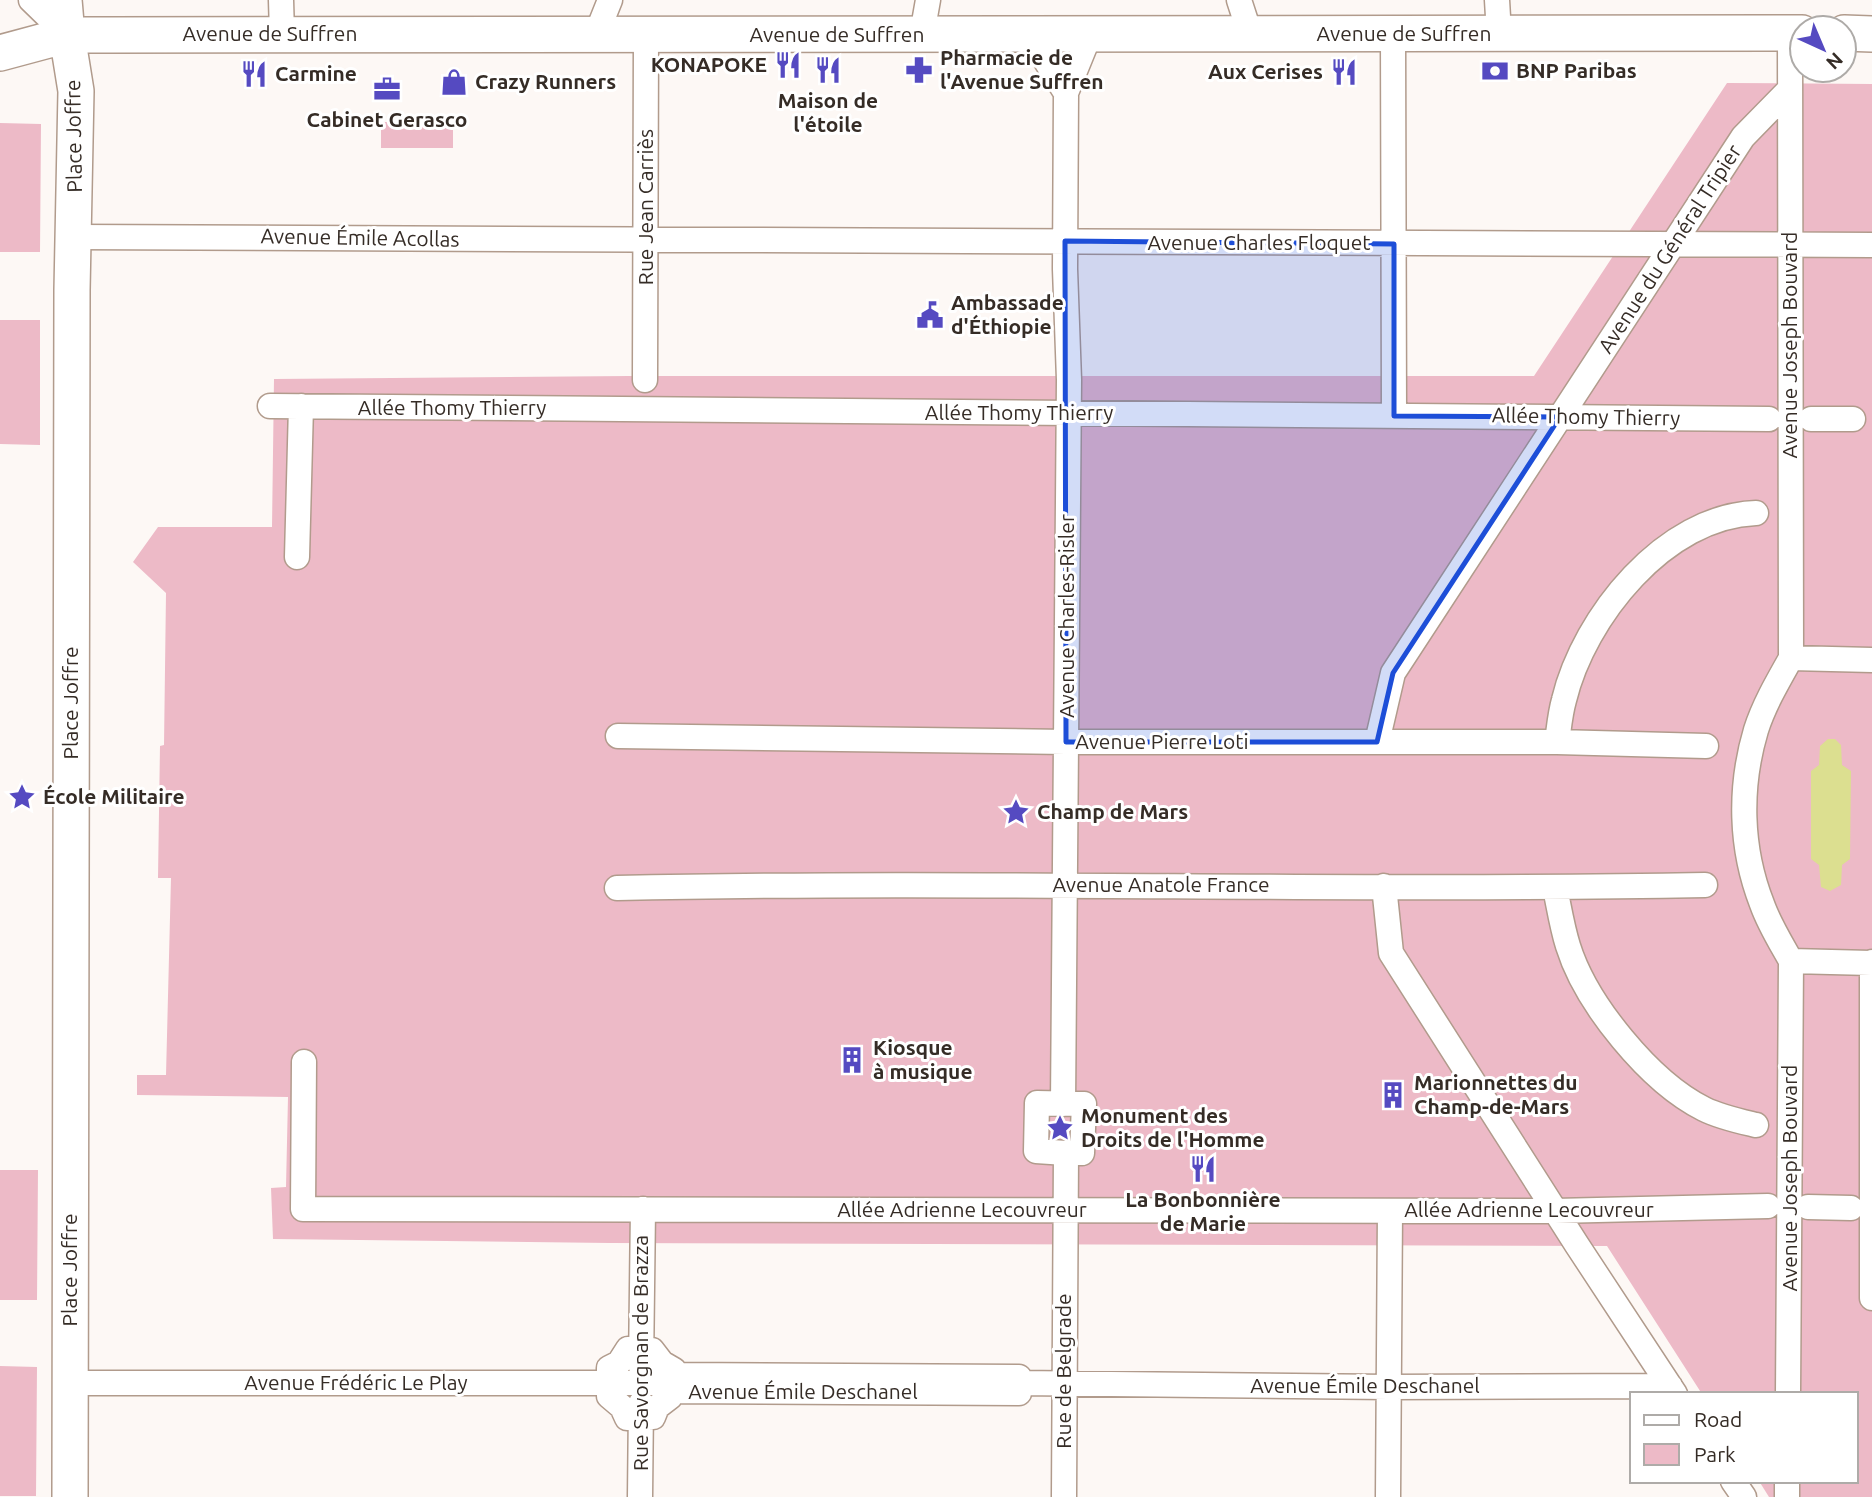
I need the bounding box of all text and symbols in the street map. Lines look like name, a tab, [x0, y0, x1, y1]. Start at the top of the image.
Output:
north arrow	[1788, 14, 1858, 84]
street label: Avenue de Suffren	[183, 21, 357, 45]
street label: Avenue de Suffren	[1317, 21, 1491, 45]
street label: Avenue de Suffren	[750, 22, 924, 46]
place label: Pharmacie de l'Avenue Suffren	[940, 45, 1104, 93]
text: N	[1822, 48, 1848, 74]
restaurant icon: KONAPOKE	[773, 50, 803, 80]
place label: KONAPOKE	[651, 52, 767, 76]
restaurant icon: Maison de l'étoile	[813, 55, 843, 85]
pharmacy icon: Pharmacie de l'Avenue Suffren	[904, 55, 934, 85]
bank icon: BNP Paribas	[1480, 56, 1510, 86]
restaurant icon: Aux Cerises	[1329, 57, 1359, 87]
place label: BNP Paribas	[1516, 58, 1637, 82]
restaurant icon: Carmine	[239, 59, 269, 89]
place label: Aux Cerises	[1208, 59, 1323, 83]
place label: Carmine	[275, 61, 357, 85]
shop icon: Crazy Runners	[439, 67, 469, 97]
place label: Crazy Runners	[475, 69, 616, 93]
office icon: Cabinet Gerasco	[372, 74, 402, 104]
street label: Place Joffre	[60, 79, 86, 193]
place label: Maison de l'étoile	[778, 88, 878, 136]
place label: Cabinet Gerasco	[307, 107, 467, 131]
street label: Rue Jean Carriès	[633, 129, 657, 285]
street label: Avenue du Général Tripier	[1593, 140, 1746, 357]
street label: Avenue Émile Acollas	[260, 223, 460, 251]
street label: Avenue Charles Floquet	[1147, 230, 1371, 254]
street label: Avenue Joseph Bouvard	[1777, 232, 1801, 458]
place label: Ambassade d'Éthiopie	[951, 290, 1064, 338]
public building icon: Ambassade d'Éthiopie	[915, 300, 945, 330]
street label: Allée Thomy Thierry	[358, 395, 546, 419]
street label: Allée Thomy Thierry	[925, 400, 1113, 424]
street label: Allée Thomy Thierry	[1492, 402, 1680, 430]
street label: Avenue Charles-Risler	[1054, 514, 1078, 718]
street label: Place Joffre	[58, 646, 82, 760]
street label: Avenue Pierre Loti	[1075, 729, 1249, 753]
place icon: École Militaire	[7, 782, 37, 812]
place label: École Militaire	[43, 784, 185, 808]
place icon: Champ de Mars	[1001, 797, 1031, 827]
place label: Champ de Mars	[1037, 799, 1188, 823]
street label: Avenue Anatole France	[1052, 872, 1270, 896]
place label: Kiosque à musique	[873, 1035, 972, 1083]
building icon: Kiosque à musique	[837, 1045, 867, 1075]
street label: Avenue Joseph Bouvard	[1777, 1065, 1801, 1291]
place label: Marionnettes du Champ-de-Mars	[1414, 1070, 1578, 1118]
building icon: Marionnettes du Champ-de-Mars	[1378, 1080, 1408, 1110]
place label: Monument des Droits de l'Homme	[1081, 1103, 1265, 1151]
place icon: Monument des Droits de l'Homme	[1045, 1113, 1075, 1143]
restaurant icon: La Bonbonnière de Marie	[1188, 1154, 1218, 1184]
place label: La Bonbonnière de Marie	[1125, 1187, 1281, 1235]
street label: Allée Adrienne Lecouvreur	[837, 1197, 1087, 1221]
street label: Allée Adrienne Lecouvreur	[1404, 1197, 1654, 1221]
street label: Place Joffre	[57, 1213, 81, 1327]
street label: Rue Savorgnan de Brazza	[628, 1235, 652, 1471]
street label: Rue de Belgrade	[1051, 1293, 1075, 1449]
street label: Avenue Frédéric Le Play	[244, 1370, 468, 1394]
street label: Avenue Émile Deschanel	[1250, 1373, 1480, 1397]
street label: Avenue Émile Deschanel	[688, 1379, 918, 1403]
legend	[1630, 1392, 1858, 1483]
text: Road	[1694, 1407, 1742, 1431]
text: Park	[1694, 1442, 1736, 1466]

